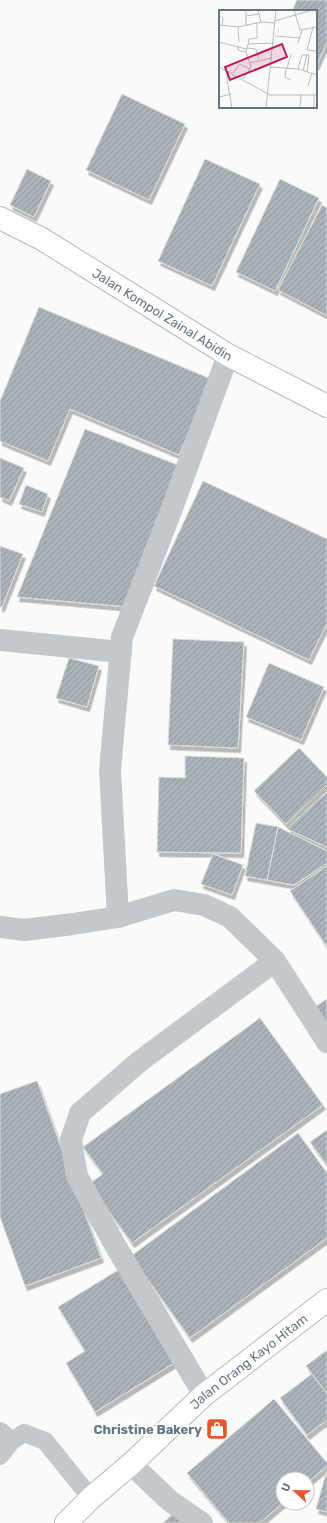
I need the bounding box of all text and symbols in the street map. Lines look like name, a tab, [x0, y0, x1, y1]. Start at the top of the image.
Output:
inset map	[219, 10, 317, 108]
street label: Jalan Kompol Zainal Abidin	[89, 265, 235, 364]
street label: Jalan Orang Kayo Hitam	[187, 1311, 310, 1412]
shop icon: Christine Bakery	[204, 1416, 230, 1442]
place label: Christine Bakery	[93, 1422, 202, 1437]
north arrow	[275, 1471, 315, 1511]
text: U	[279, 1481, 294, 1494]

